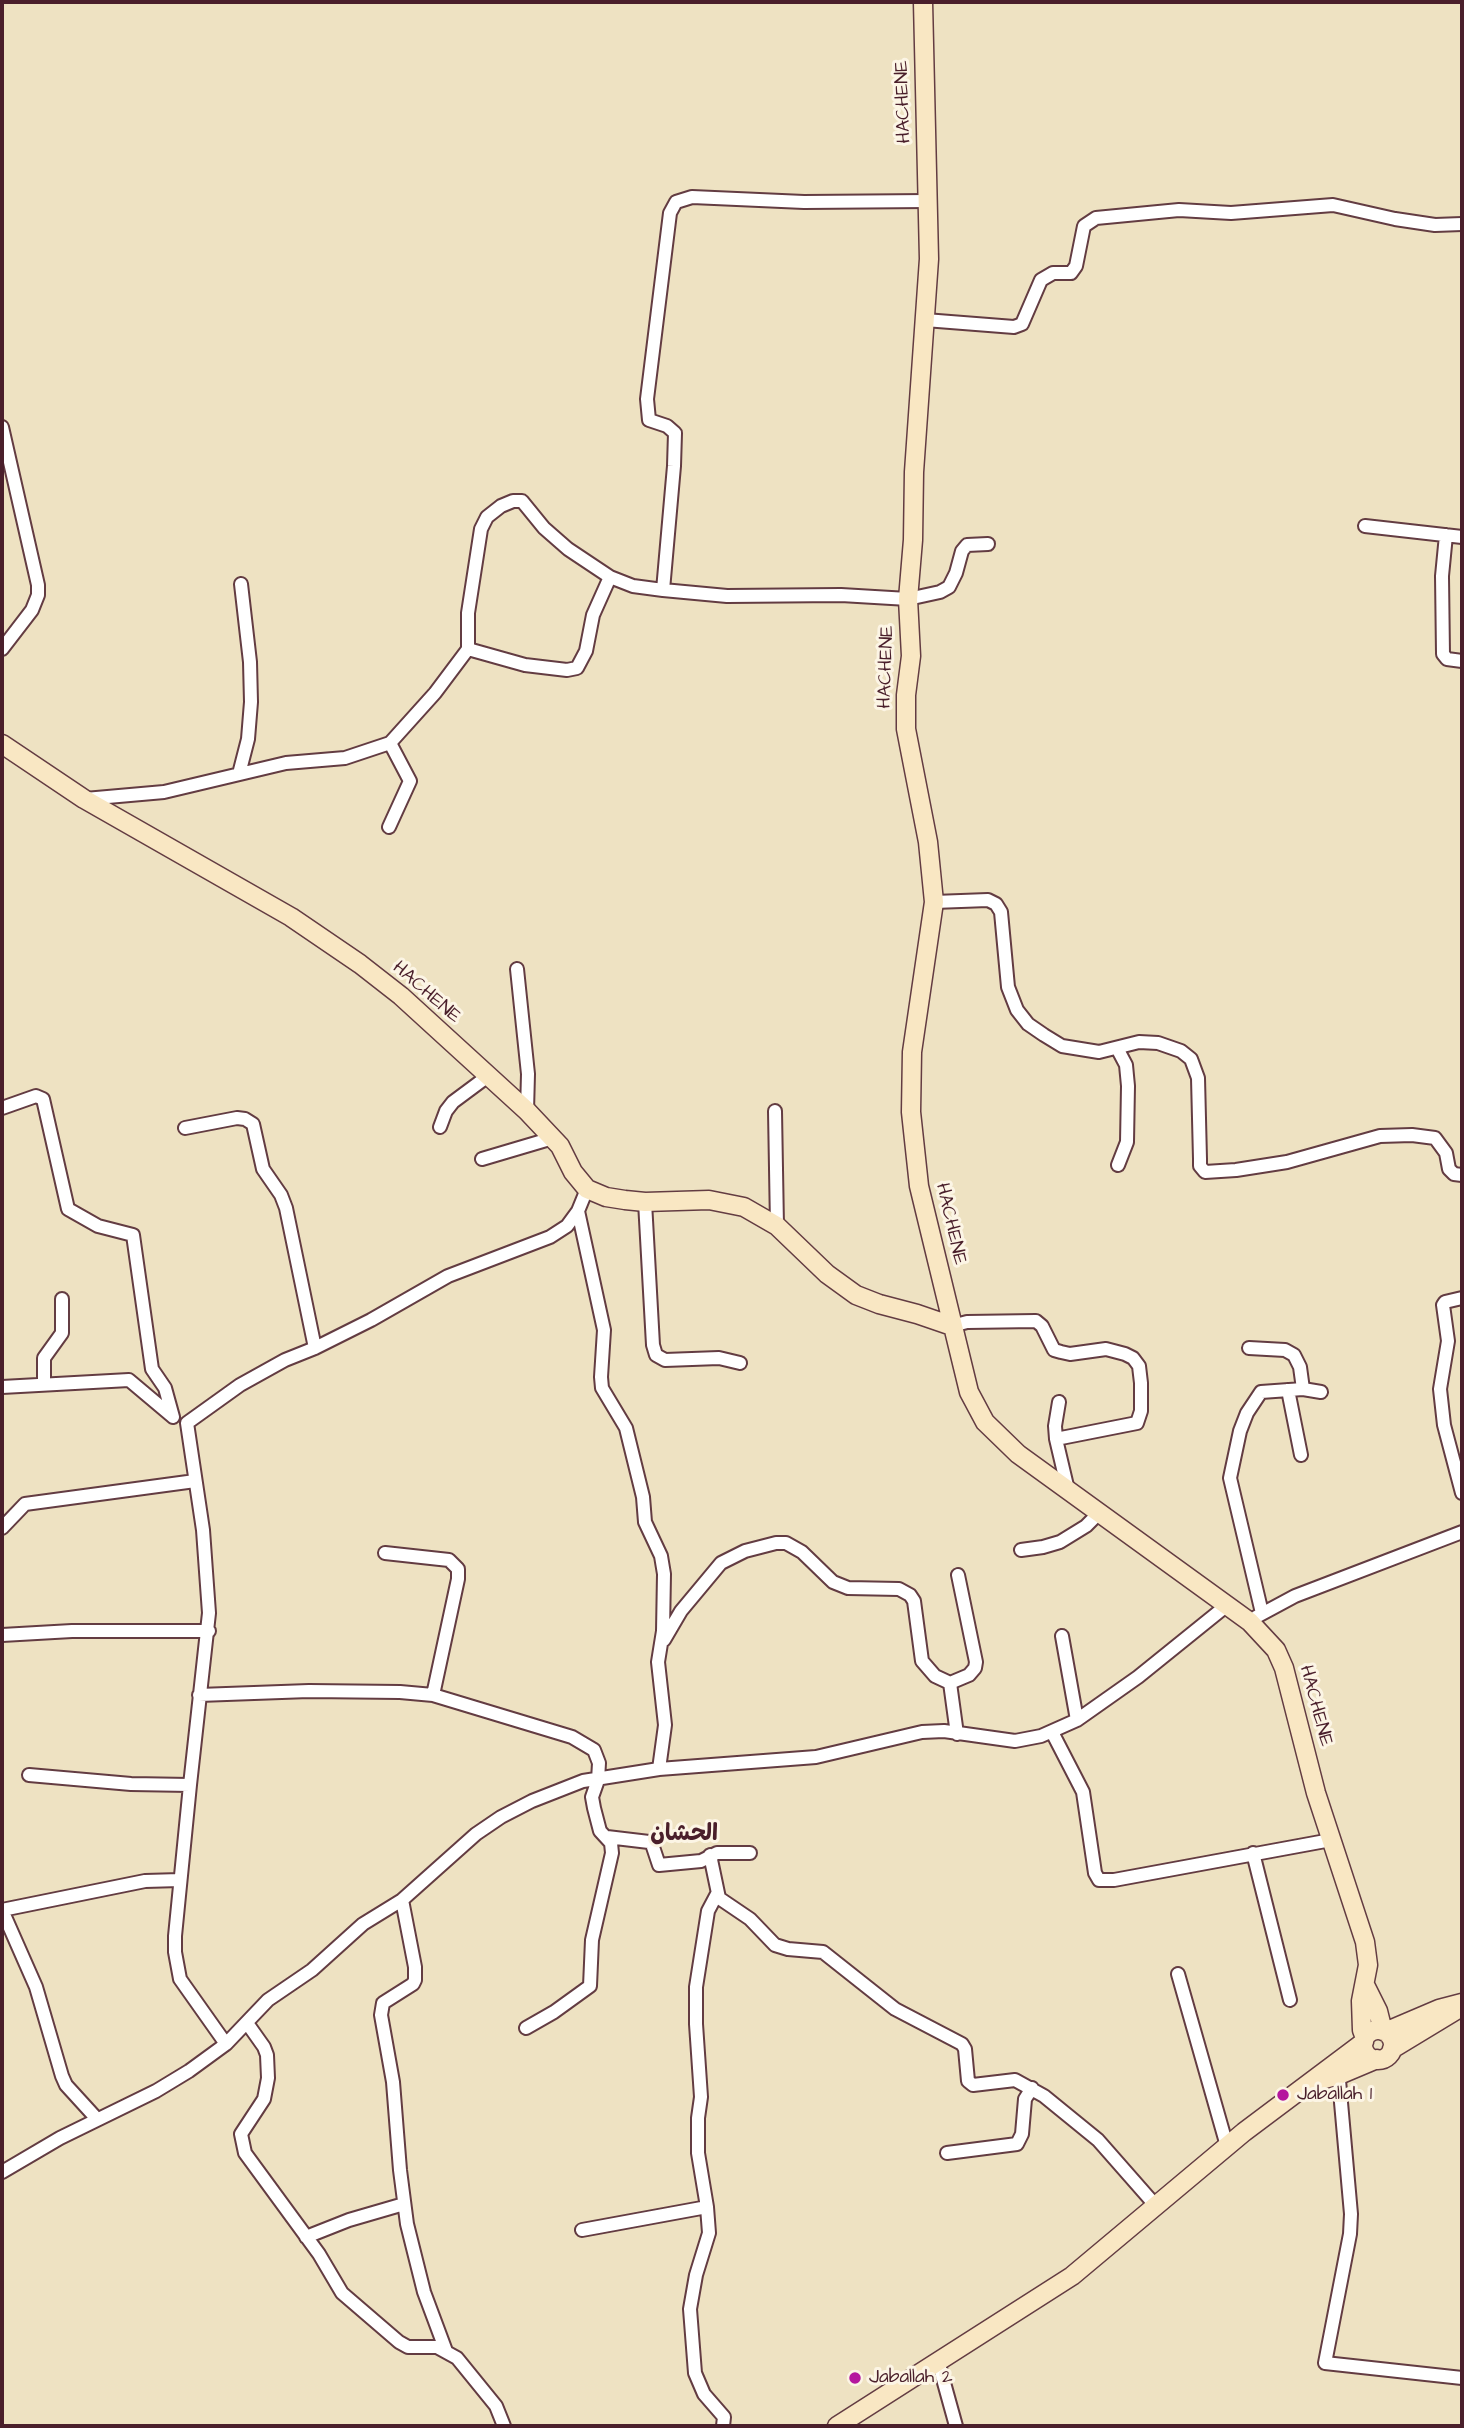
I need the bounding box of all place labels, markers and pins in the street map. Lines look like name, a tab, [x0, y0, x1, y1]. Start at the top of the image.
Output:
place label: Jaballah 1	[1297, 2084, 1372, 2106]
marker: Jaballah 1	[1275, 2087, 1291, 2103]
place label: Jaballah 2	[869, 2367, 953, 2389]
marker: Jaballah 2	[847, 2370, 863, 2386]

